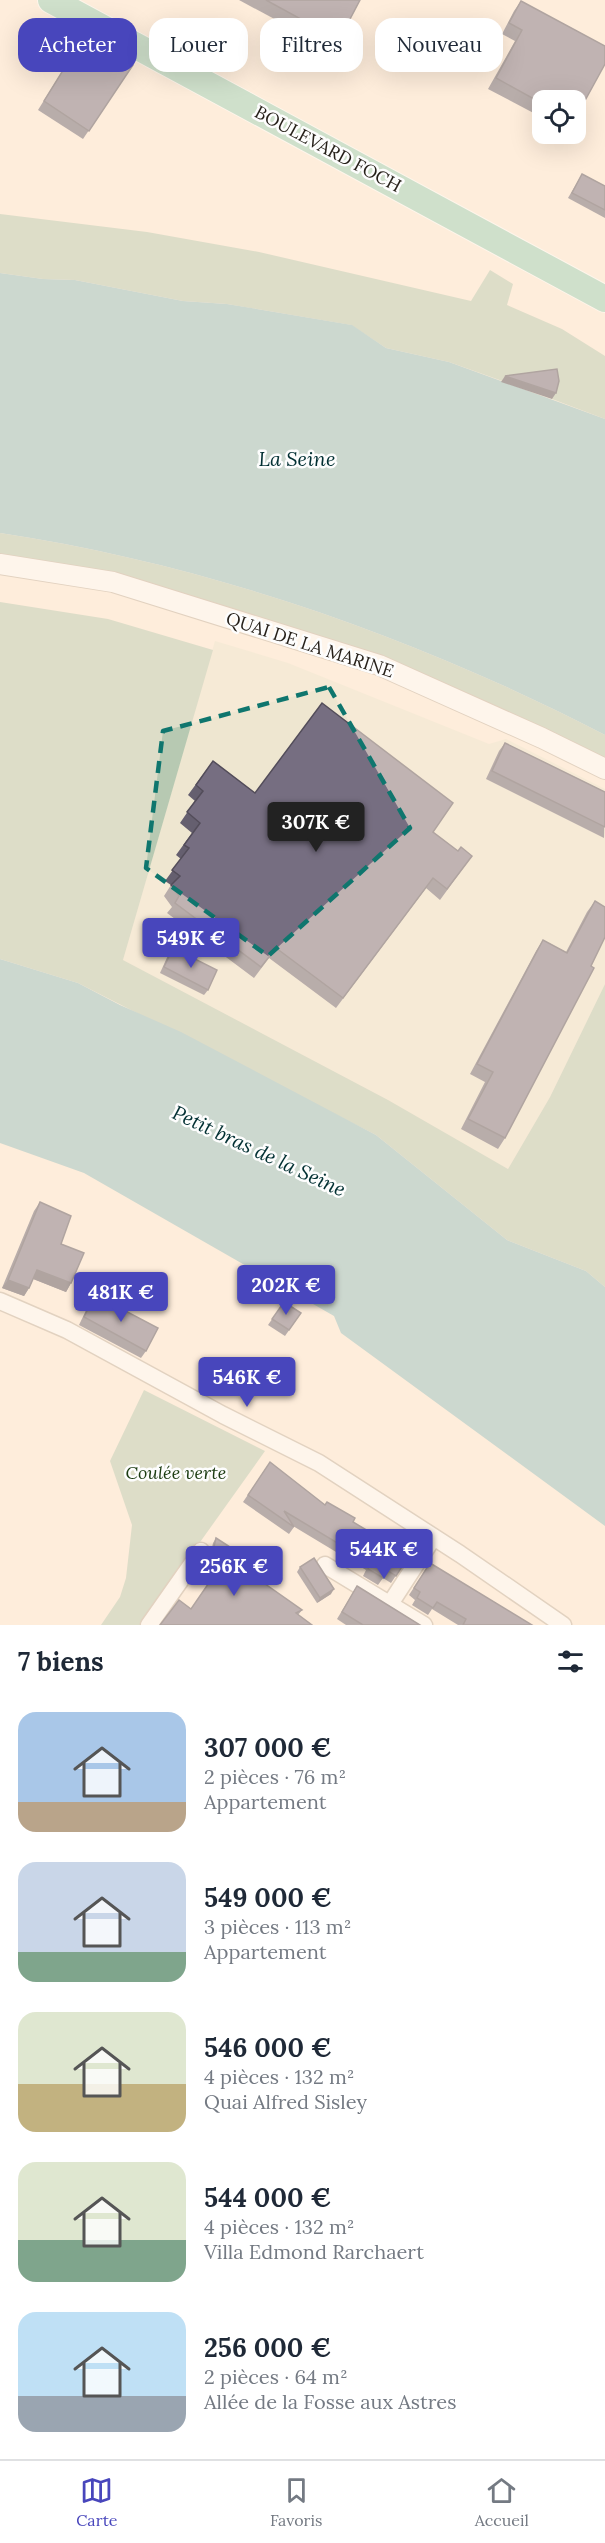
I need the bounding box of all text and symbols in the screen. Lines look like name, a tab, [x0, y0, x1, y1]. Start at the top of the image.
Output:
chip: Acheter	[18, 18, 137, 72]
chip: Louer	[149, 18, 248, 72]
chip: Filtres	[260, 18, 363, 72]
chip: Nouveau	[375, 18, 503, 72]
map controls	[532, 90, 586, 144]
button: locate	[532, 90, 586, 144]
street label: BOULEVARD FOCH	[251, 100, 406, 197]
water label: La Seine	[259, 446, 335, 471]
street label: QUAI DE LA MARINE	[223, 607, 397, 683]
pin: 307K €	[267, 802, 365, 853]
text: 307K €	[282, 809, 350, 834]
pin: 549K €	[142, 918, 240, 969]
text: 549K €	[156, 925, 226, 950]
water label: Petit bras de la Seine	[169, 1099, 350, 1202]
pin: 202K €	[237, 1265, 335, 1316]
pin: 481K €	[72, 1272, 170, 1323]
text: 202K €	[251, 1272, 321, 1297]
text: 481K €	[88, 1279, 154, 1304]
pin: 546K €	[198, 1357, 296, 1408]
text: 546K €	[212, 1364, 282, 1389]
park label: Coulée verte	[126, 1461, 226, 1484]
pin: 544K €	[335, 1529, 433, 1580]
text: 544K €	[350, 1536, 418, 1561]
pin: 256K €	[185, 1546, 283, 1597]
text: 256K €	[200, 1553, 268, 1578]
text: 7 biens	[18, 1645, 104, 1678]
icon: filters	[554, 1645, 587, 1678]
text: 307 000 €	[204, 1731, 332, 1764]
icon: home	[66, 1736, 138, 1808]
text: 2 pièces · 76 m²	[204, 1764, 346, 1789]
text: Appartement	[204, 1789, 327, 1814]
text: 549 000 €	[204, 1881, 332, 1914]
icon: home	[66, 1886, 138, 1958]
text: 3 pièces · 113 m²	[204, 1914, 351, 1939]
text: Appartement	[204, 1939, 327, 1964]
text: 546 000 €	[204, 2031, 332, 2064]
icon: home	[66, 2036, 138, 2108]
text: 4 pièces · 132 m²	[204, 2064, 355, 2089]
text: Quai Alfred Sisley	[204, 2089, 367, 2114]
text: 544 000 €	[204, 2181, 331, 2214]
icon: home	[66, 2186, 138, 2258]
text: 4 pièces · 132 m²	[204, 2214, 355, 2239]
text: Villa Edmond Rarchaert	[204, 2239, 424, 2264]
text: 256 000 €	[204, 2331, 331, 2364]
icon: home	[66, 2336, 138, 2408]
text: 2 pièces · 64 m²	[204, 2364, 348, 2389]
text: Allée de la Fosse aux Astres	[204, 2389, 456, 2414]
tab: Carte	[76, 2474, 118, 2530]
tab: Favoris	[270, 2474, 322, 2530]
tab: Accueil	[475, 2474, 529, 2530]

